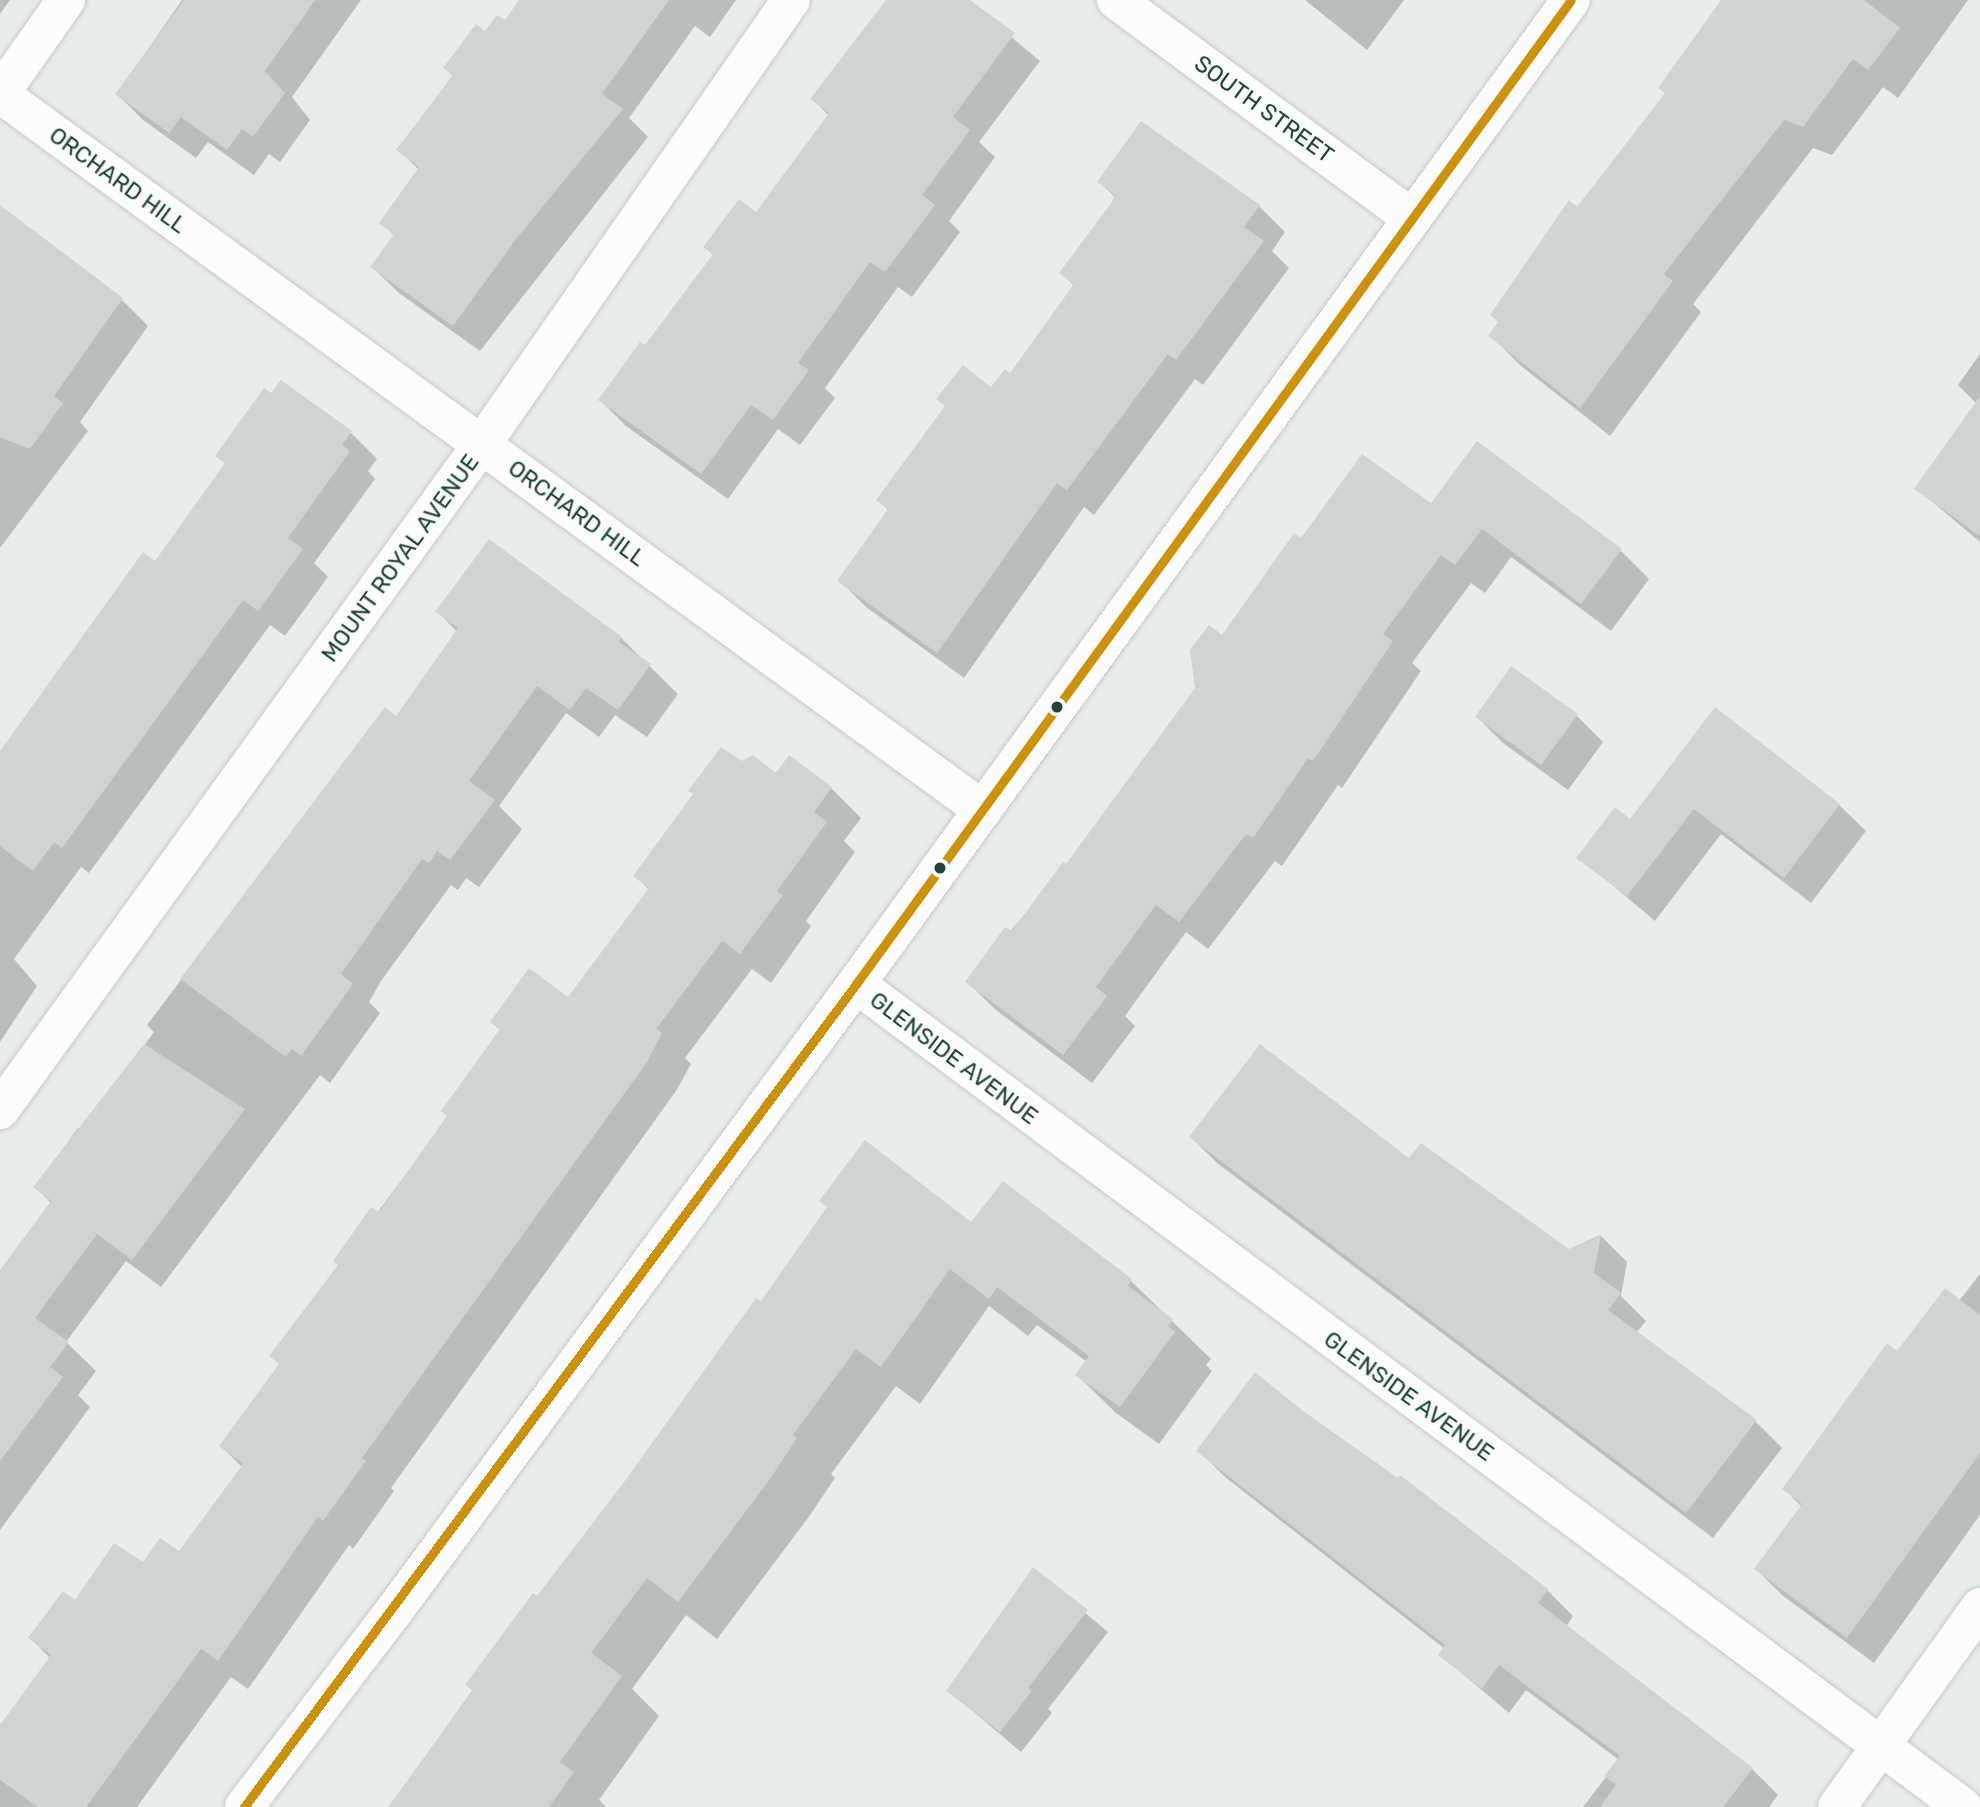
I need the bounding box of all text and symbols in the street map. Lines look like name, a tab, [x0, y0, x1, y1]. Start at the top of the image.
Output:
street label: SOUTH STREET	[1189, 49, 1339, 169]
street label: ORCHARD HILL	[44, 121, 192, 239]
street label: MOUNT ROYAL AVENUE	[315, 448, 485, 668]
street label: ORCHARD HILL	[503, 454, 651, 572]
unlabelled marker	[1050, 700, 1064, 714]
unlabelled marker	[933, 861, 947, 875]
street label: GLENSIDE AVENUE	[864, 986, 1044, 1130]
street label: GLENSIDE AVENUE	[1318, 1325, 1500, 1467]

